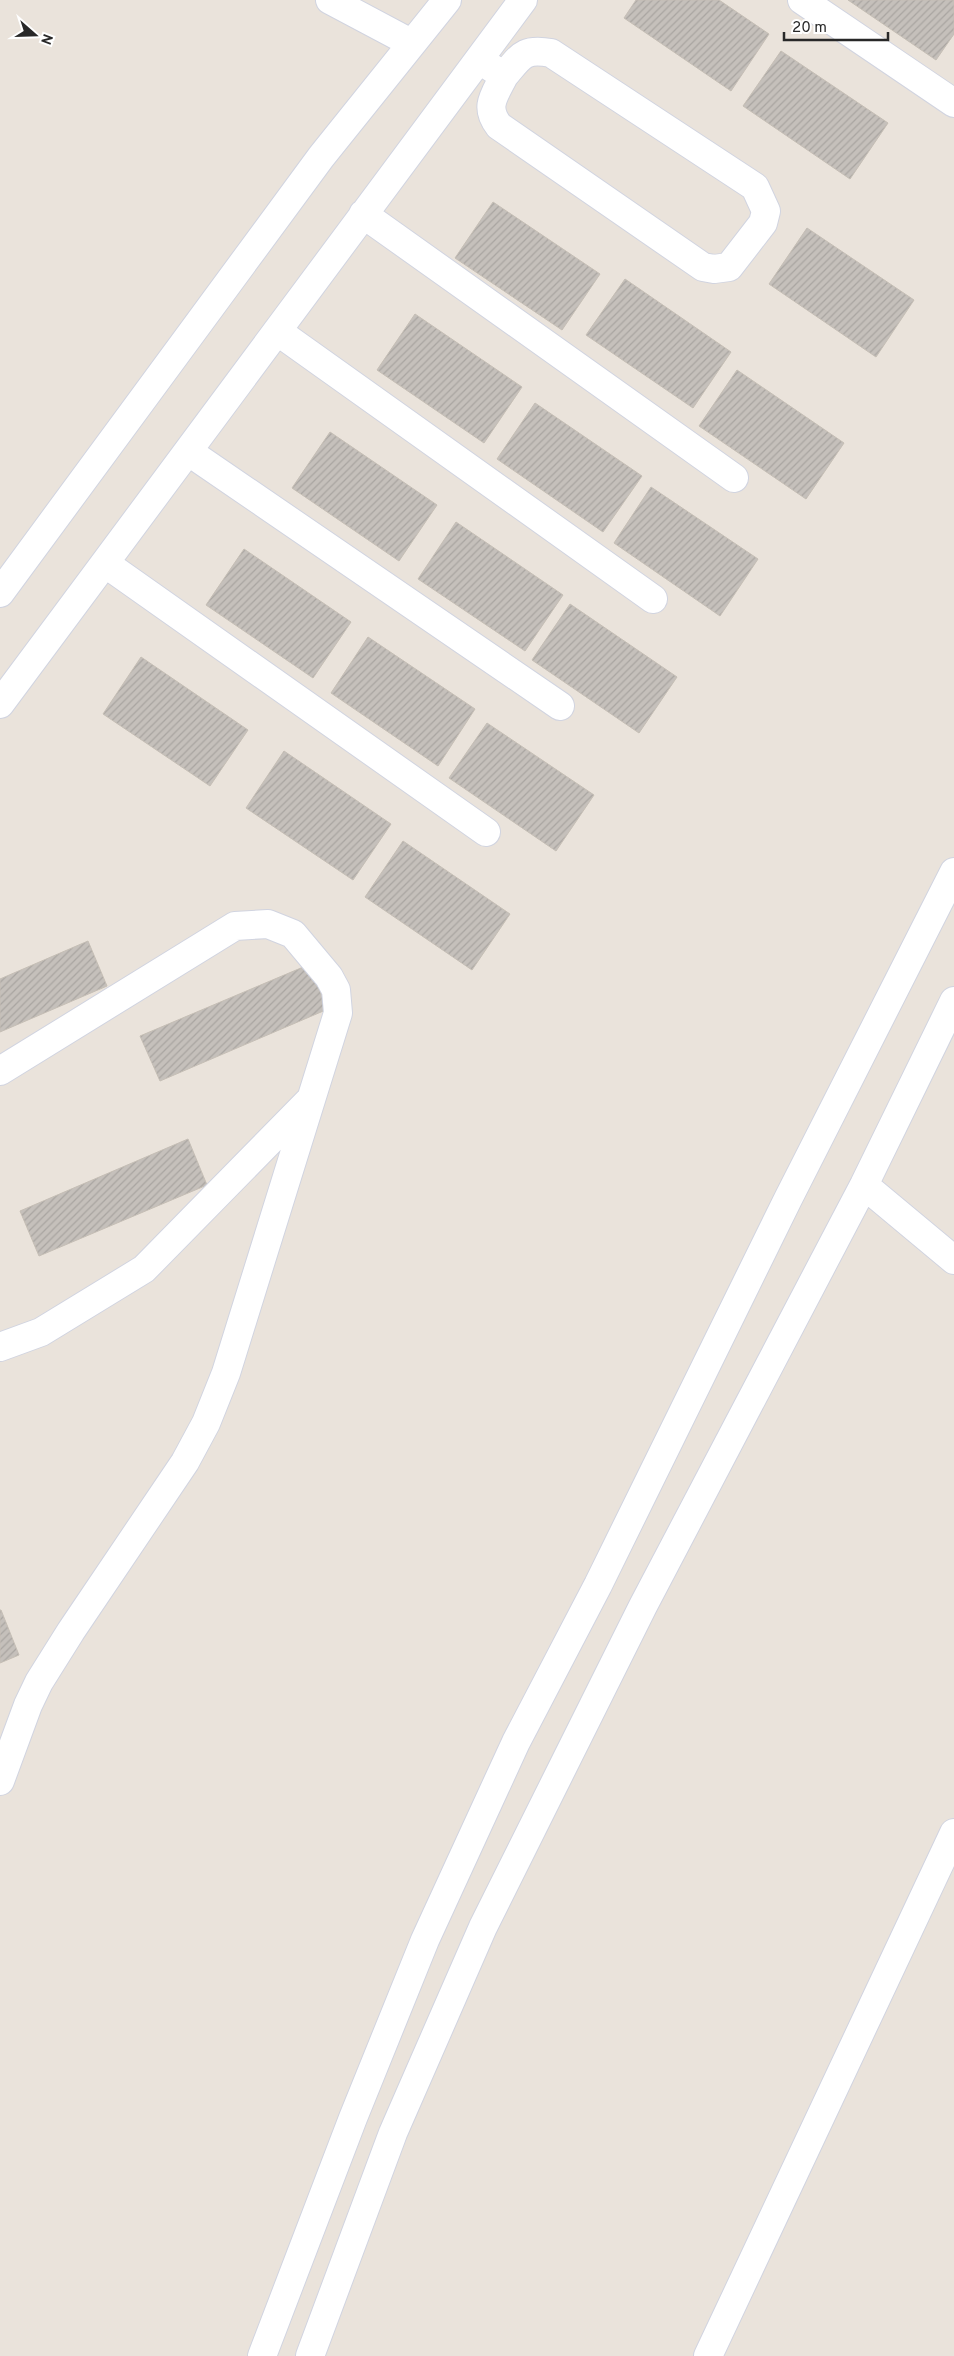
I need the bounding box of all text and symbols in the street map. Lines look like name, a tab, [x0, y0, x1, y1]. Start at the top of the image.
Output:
north arrow	[10, 10, 60, 60]
scale bar	[784, 10, 888, 42]
text: 20 m	[792, 19, 827, 38]
text: N	[36, 31, 56, 47]

